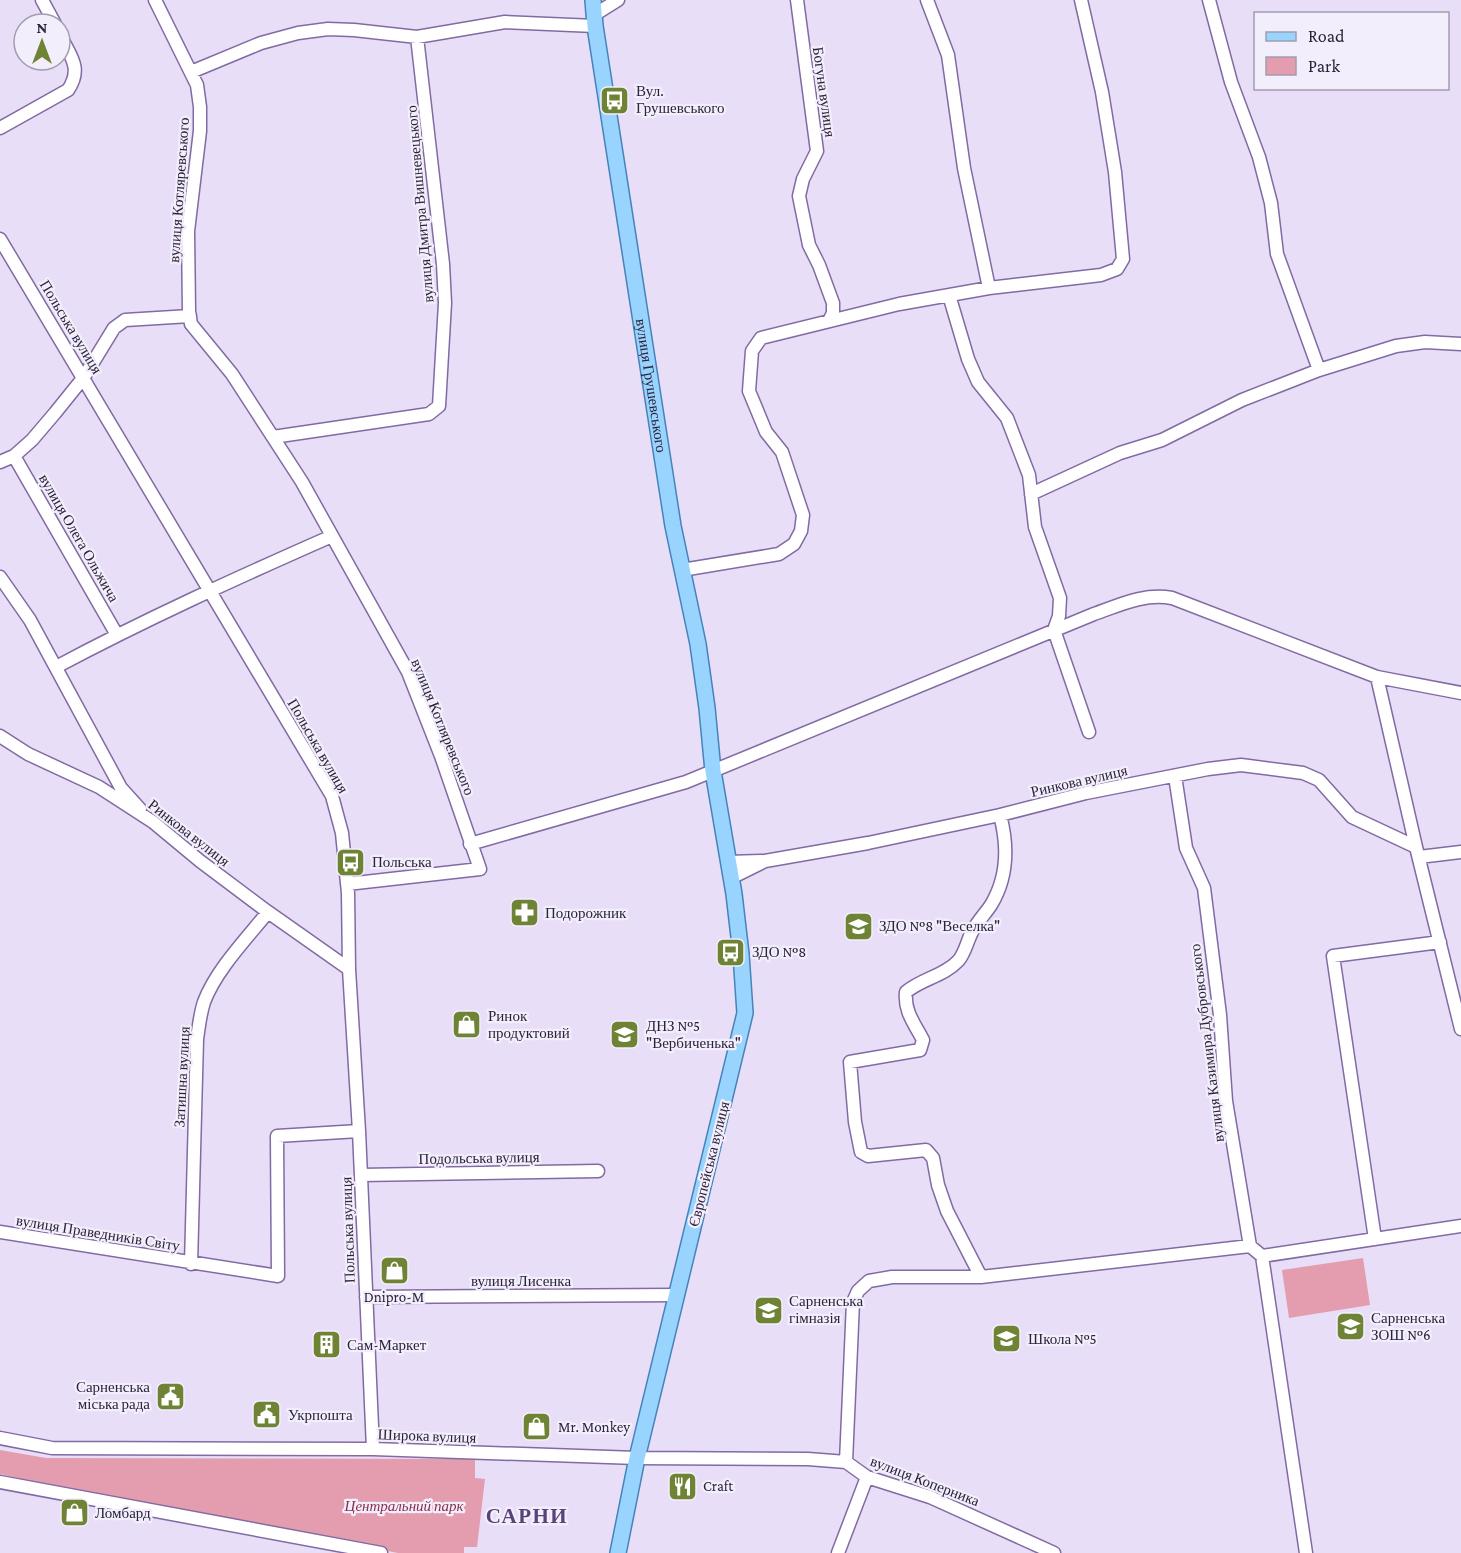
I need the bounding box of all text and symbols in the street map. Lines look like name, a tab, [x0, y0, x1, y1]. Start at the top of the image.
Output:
north arrow	[12, 12, 72, 72]
legend	[1254, 12, 1449, 90]
text: N	[37, 19, 48, 36]
text: Road	[1308, 26, 1345, 46]
street label: Богуна вулиця	[810, 46, 838, 138]
text: Park	[1308, 56, 1340, 76]
place label: Вул. Грушевського	[636, 83, 725, 116]
bus stop icon: Вул. Грушевського	[599, 84, 631, 116]
street label: вулиця Дмитра Вишневецького	[403, 105, 437, 303]
street label: вулиця Котляревського	[166, 117, 192, 263]
street label: Польська вулиця	[37, 277, 105, 377]
street label: вулиця Грушевського	[633, 317, 669, 454]
street label: вулиця Олега Ольжича	[36, 471, 122, 605]
street label: вулиця Котляревського	[408, 656, 478, 798]
street label: Польська вулиця	[284, 696, 352, 796]
street label: Ринкова вулиця	[1029, 762, 1129, 800]
street label: Ринкова вулиця	[145, 796, 233, 870]
bus stop icon: Польська	[335, 846, 367, 878]
place label: Польська	[372, 854, 432, 870]
pharmacy icon: Подорожник	[508, 897, 540, 929]
place label: Подорожник	[545, 905, 627, 921]
school or university icon: ЗДО №8 "Веселка"	[842, 910, 874, 942]
place label: ЗДО №8 "Веселка"	[879, 918, 1000, 934]
bus stop icon: ЗДО №8	[715, 936, 747, 968]
street label: вулиця Казимира Дубровського	[1187, 943, 1227, 1143]
place label: ЗДО №8	[752, 944, 806, 960]
place label: Ринок продуктовий	[488, 1008, 570, 1041]
shop icon: Ринок продуктовий	[451, 1009, 483, 1041]
place label: ДНЗ №5 "Вербиченька"	[646, 1018, 741, 1051]
school or university icon: ДНЗ №5 "Вербиченька"	[609, 1019, 641, 1051]
street label: Затишна вулиця	[171, 1026, 193, 1128]
street label: Європейська вулиця	[686, 1100, 732, 1228]
street label: Подольська вулиця	[418, 1149, 540, 1167]
street label: Польська вулиця	[338, 1176, 358, 1283]
street label: вулиця Праведників Світу	[15, 1212, 181, 1254]
shop icon: Dnipro-M	[378, 1254, 410, 1286]
street label: вулиця Лисенка	[471, 1273, 571, 1289]
place label: Dnipro-M	[364, 1289, 424, 1306]
place label: Сарненська гімназія	[789, 1293, 863, 1326]
school or university icon: Сарненська гімназія	[752, 1294, 784, 1326]
place label: Сарненська ЗОШ №6	[1371, 1310, 1445, 1343]
school or university icon: Сарненська ЗОШ №6	[1334, 1311, 1366, 1343]
school or university icon: Школа №5	[991, 1323, 1023, 1355]
building icon: Сам-Маркет	[310, 1329, 342, 1361]
place label: Школа №5	[1028, 1331, 1097, 1347]
place label: Сам-Маркет	[347, 1337, 427, 1353]
place label: Сарненська міська рада	[76, 1379, 150, 1412]
public building icon: Сарненська міська рада	[155, 1380, 187, 1412]
public building icon: Укрпошта	[251, 1399, 283, 1431]
place label: Укрпошта	[288, 1407, 353, 1423]
shop icon: Mr. Monkey	[521, 1411, 553, 1443]
place label: Mr. Monkey	[558, 1419, 630, 1436]
street label: Широка вулиця	[377, 1426, 477, 1446]
street label: вулиця Коперника	[868, 1453, 982, 1509]
restaurant icon: Craft	[666, 1470, 698, 1502]
place label: Craft	[703, 1478, 734, 1494]
shop icon: Ломбард	[58, 1497, 90, 1529]
park label: Центральний парк	[344, 1498, 464, 1514]
district label: САРНИ	[486, 1504, 568, 1528]
place label: Ломбард	[95, 1505, 151, 1521]

